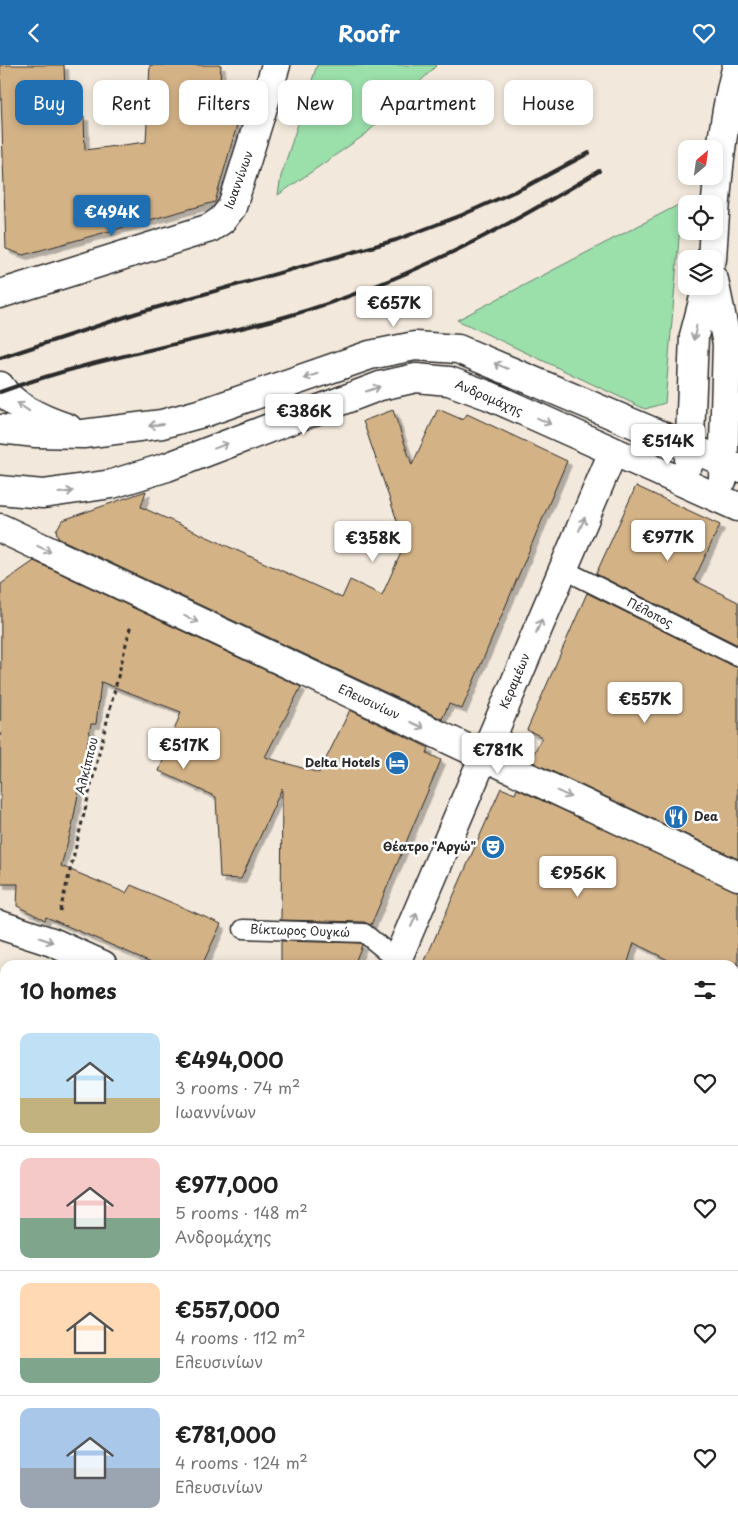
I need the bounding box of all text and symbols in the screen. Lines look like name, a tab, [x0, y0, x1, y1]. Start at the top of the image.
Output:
text: Roofr	[338, 16, 400, 49]
icon: back	[20, 19, 48, 47]
icon: heart	[690, 19, 718, 47]
chip: Buy	[15, 80, 83, 125]
chip: Rent	[93, 80, 169, 125]
chip: Filters	[179, 80, 268, 125]
chip: New	[278, 80, 352, 125]
chip: Apartment	[362, 80, 494, 125]
chip: House	[504, 80, 593, 125]
north arrow	[678, 140, 722, 185]
map controls	[678, 140, 723, 295]
street label: Ιωαννίνων	[219, 148, 257, 211]
pin: €494K	[77, 195, 147, 237]
button: locate	[678, 195, 723, 240]
text: €494K	[84, 199, 140, 223]
button: layers	[678, 250, 723, 295]
pin: €657K	[359, 285, 429, 328]
text: €657K	[367, 290, 421, 314]
one-way arrow	[690, 325, 700, 341]
one-way arrow	[493, 361, 509, 370]
one-way arrow	[303, 371, 319, 381]
street label: Ανδρομάχης	[453, 375, 526, 419]
one-way arrow	[365, 384, 380, 393]
pin: €386K	[269, 393, 339, 436]
text: €386K	[276, 398, 332, 422]
one-way arrow	[16, 402, 30, 412]
one-way arrow	[536, 416, 551, 426]
one-way arrow	[148, 420, 164, 430]
pin: €514K	[633, 423, 703, 466]
text: €514K	[642, 428, 694, 452]
one-way arrow	[213, 441, 228, 450]
one-way arrow	[58, 487, 74, 497]
one-way arrow	[577, 517, 587, 532]
pin: €977K	[633, 519, 703, 562]
pin: €358K	[338, 521, 408, 563]
text: €977K	[642, 524, 694, 548]
text: €358K	[345, 525, 401, 549]
one-way arrow	[36, 545, 51, 555]
street label: Πέλοπος	[624, 593, 677, 631]
one-way arrow	[183, 614, 198, 624]
one-way arrow	[535, 618, 544, 633]
street label: Κεραμέων	[494, 650, 534, 711]
street label: Ελευσινίων	[336, 679, 403, 723]
pin: €557K	[610, 681, 680, 724]
text: €557K	[618, 686, 672, 710]
one-way arrow	[409, 721, 424, 730]
pin: €517K	[149, 727, 219, 770]
text: €517K	[159, 732, 209, 756]
pin: €781K	[463, 733, 533, 775]
street label: Αλκίππου	[70, 735, 102, 796]
text: €781K	[473, 737, 523, 761]
hotel icon: Delta Hotels	[384, 750, 410, 776]
place label: Delta Hotels	[305, 753, 380, 771]
one-way arrow	[556, 790, 571, 800]
restaurant icon: Dea	[663, 804, 689, 830]
place label: Dea	[694, 807, 718, 825]
theatre icon: Θέατρο "Αργώ"	[480, 834, 506, 860]
place label: Θέατρο "Αργώ"	[383, 837, 476, 855]
pin: €956K	[543, 855, 613, 898]
text: €956K	[550, 860, 606, 884]
one-way arrow	[409, 913, 419, 928]
street label: Βίκτωρος Ουγκώ	[250, 919, 350, 941]
one-way arrow	[38, 936, 54, 945]
text: 10 homes	[20, 974, 117, 1006]
icon: filters	[691, 976, 719, 1004]
text: €494,000	[175, 1043, 284, 1075]
icon: home	[60, 1053, 120, 1113]
icon: heart	[691, 1069, 719, 1097]
text: 3 rooms · 74 m²	[175, 1075, 300, 1099]
text: Ιωαννίνων	[175, 1099, 256, 1123]
text: €977,000	[175, 1168, 278, 1200]
icon: home	[60, 1178, 120, 1238]
icon: heart	[691, 1194, 719, 1222]
text: 5 rooms · 148 m²	[175, 1200, 308, 1224]
text: Ανδρομάχης	[175, 1224, 271, 1248]
text: €557,000	[175, 1293, 280, 1325]
icon: home	[60, 1303, 120, 1363]
icon: heart	[691, 1319, 719, 1347]
text: 4 rooms · 112 m²	[175, 1325, 305, 1349]
text: Ελευσινίων	[175, 1349, 263, 1373]
text: €781,000	[175, 1418, 276, 1450]
icon: home	[60, 1428, 120, 1488]
icon: heart	[691, 1444, 719, 1472]
text: 4 rooms · 124 m²	[175, 1450, 308, 1474]
text: Ελευσινίων	[175, 1474, 263, 1498]

